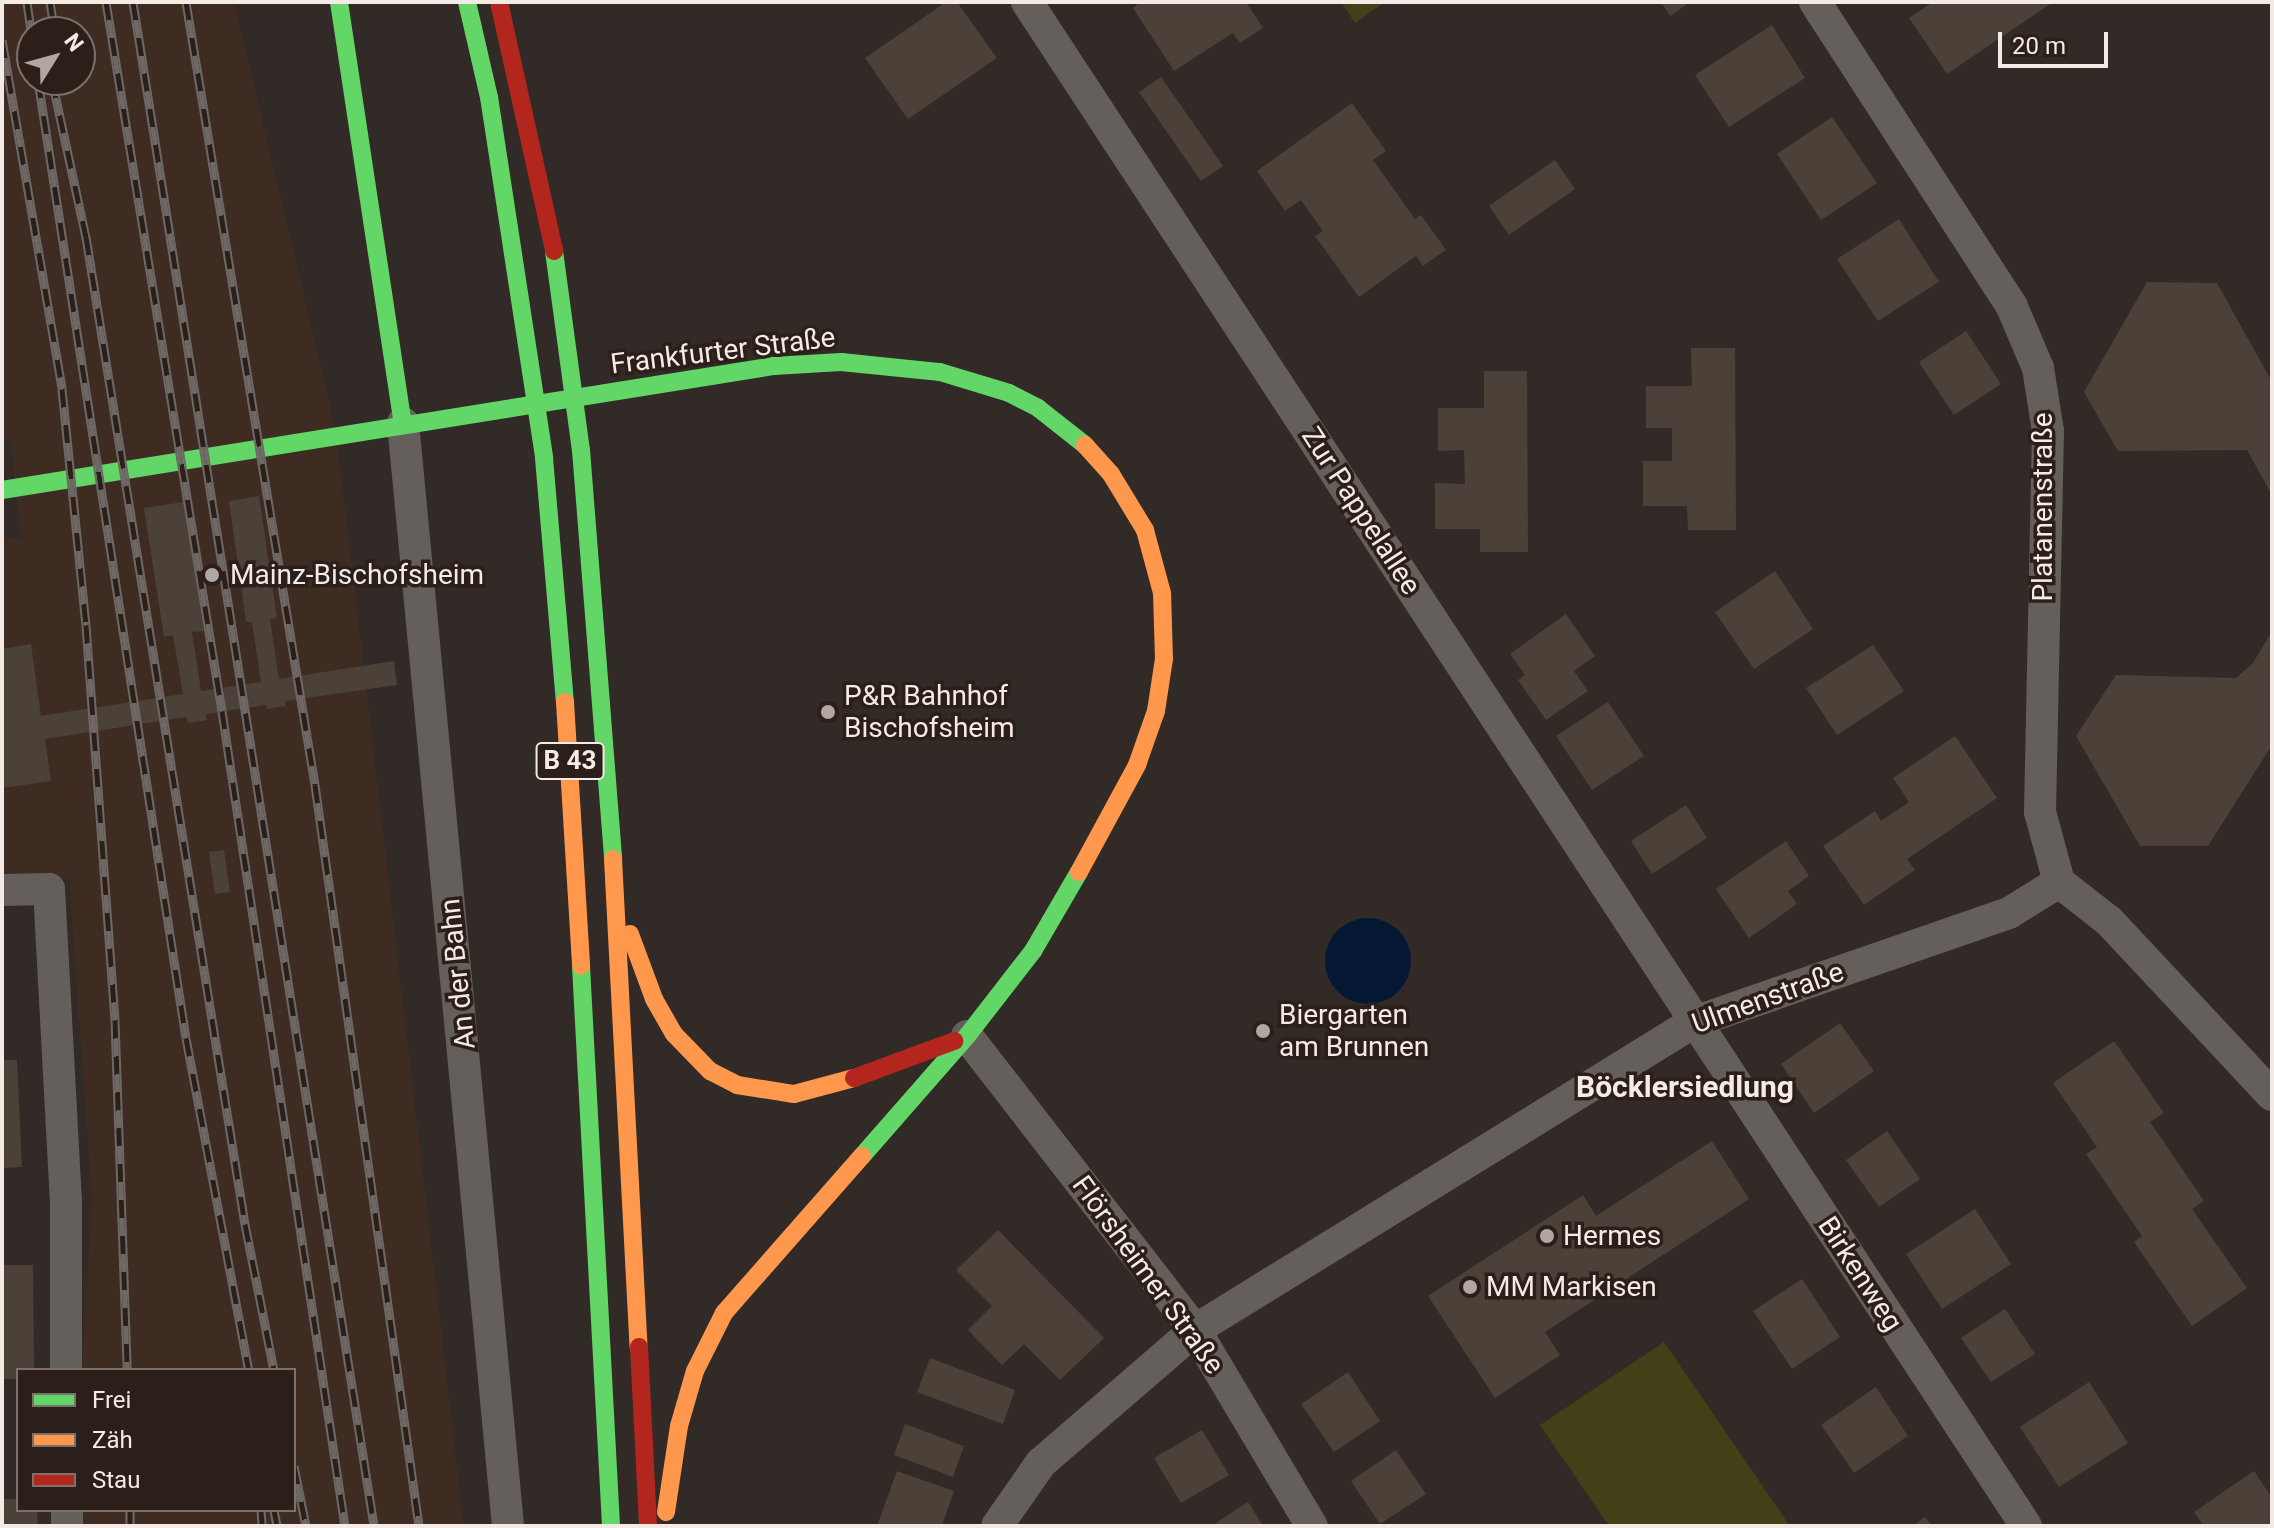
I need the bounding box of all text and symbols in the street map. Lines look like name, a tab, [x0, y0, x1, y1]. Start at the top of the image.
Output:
north arrow	[16, 16, 96, 96]
scale bar	[2002, 16, 2112, 66]
text: N	[59, 29, 89, 56]
text: 20 m	[2012, 32, 2066, 60]
street label: Frankfurter Straße	[609, 321, 837, 381]
street label: Platanenstraße	[2026, 412, 2060, 602]
street label: Zur Pappelallee	[1294, 421, 1428, 601]
place label: Mainz-Bischofsheim	[230, 558, 484, 592]
marker: Mainz-Bischofsheim	[201, 564, 223, 586]
place label: P&R Bahnhof Bischofsheim	[844, 679, 1015, 745]
marker: P&R Bahnhof Bischofsheim	[819, 703, 837, 721]
road number: B 43	[534, 739, 606, 783]
street label: An der Bahn	[433, 897, 483, 1051]
street label: Ulmenstraße	[1687, 955, 1849, 1041]
place label: Biergarten am Brunnen	[1279, 998, 1429, 1064]
marker: Biergarten am Brunnen	[1254, 1022, 1272, 1040]
district label: Böcklersiedlung	[1576, 1069, 1794, 1105]
street label: Flörsheimer Straße	[1065, 1169, 1231, 1381]
street label: Birkenweg	[1811, 1211, 1909, 1337]
place label: Hermes	[1563, 1219, 1661, 1253]
marker: Hermes	[1538, 1227, 1556, 1245]
place label: MM Markisen	[1486, 1270, 1657, 1304]
marker: MM Markisen	[1461, 1278, 1479, 1296]
legend	[16, 1368, 296, 1512]
text: Frei	[92, 1386, 131, 1414]
text: Zäh	[92, 1426, 133, 1454]
text: Stau	[92, 1466, 140, 1494]

